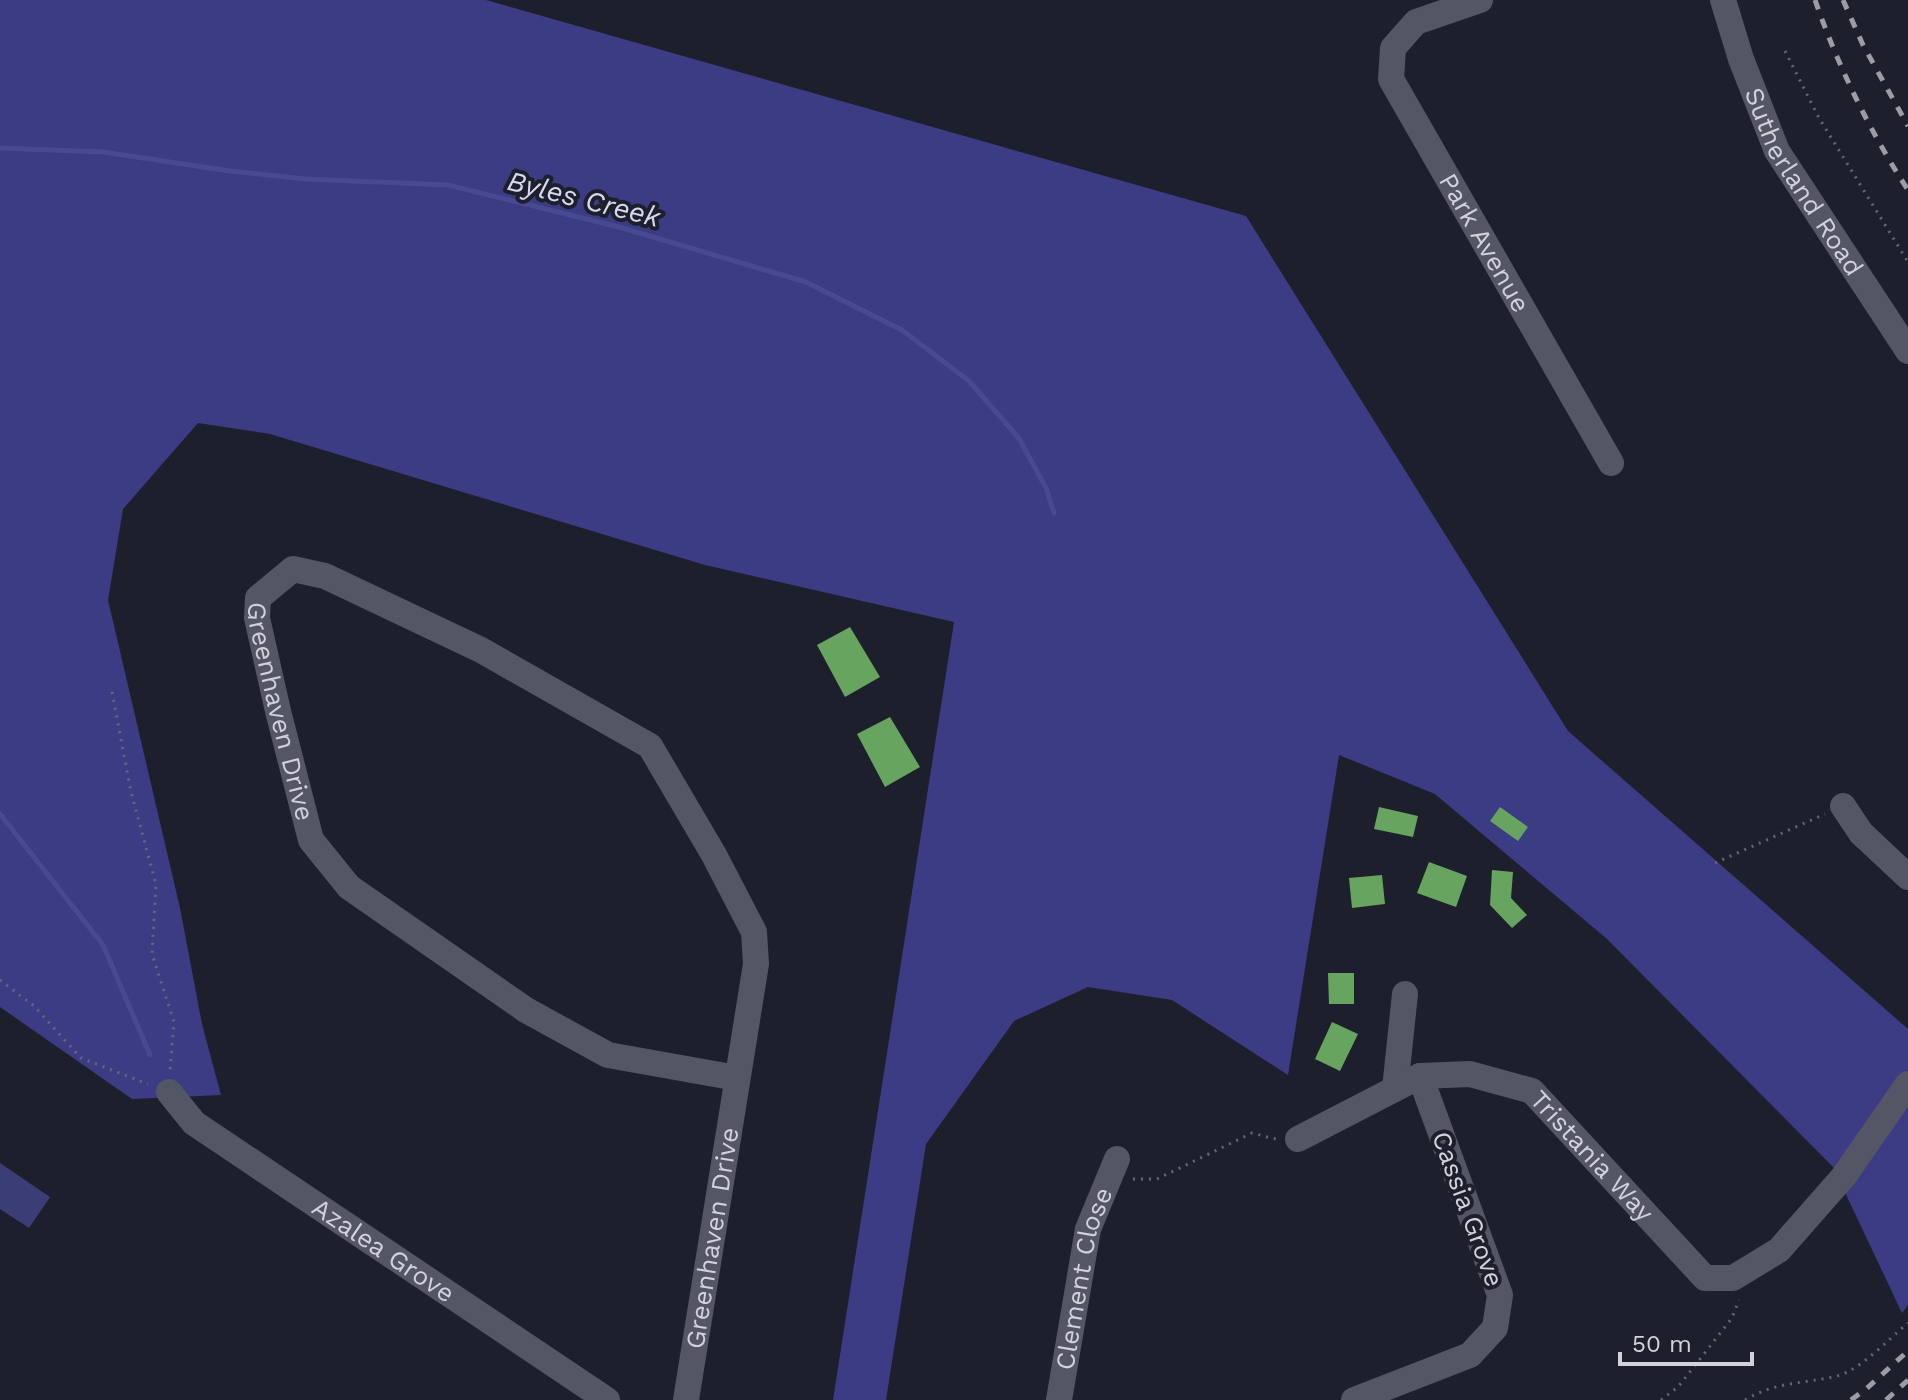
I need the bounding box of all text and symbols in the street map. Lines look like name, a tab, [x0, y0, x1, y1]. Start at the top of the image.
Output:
street label: Sutherland Road	[1739, 83, 1869, 281]
water label: Byles Creek	[504, 164, 665, 234]
street label: Park Avenue	[1433, 168, 1536, 317]
street label: Greenhaven Drive	[242, 601, 320, 824]
street label: Tristania Way	[1524, 1084, 1660, 1228]
street label: Greenhaven Drive	[679, 1125, 745, 1351]
street label: Cassia Grove	[1426, 1127, 1510, 1291]
street label: Clement Close	[1049, 1183, 1119, 1372]
street label: Azalea Grove	[307, 1192, 460, 1308]
scale bar	[1620, 1316, 1752, 1366]
text: 50 m	[1632, 1330, 1692, 1358]

